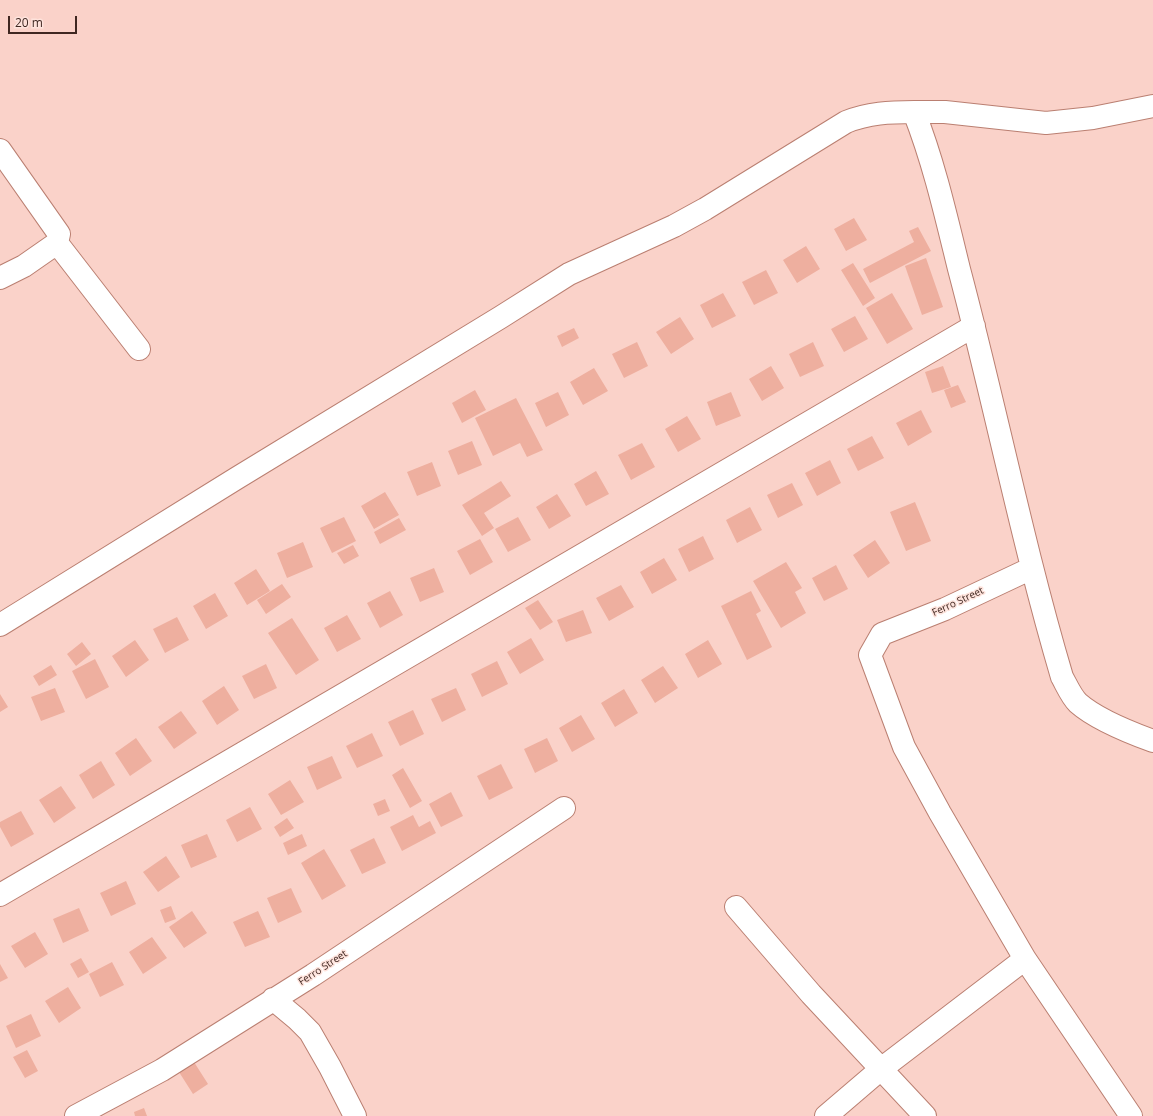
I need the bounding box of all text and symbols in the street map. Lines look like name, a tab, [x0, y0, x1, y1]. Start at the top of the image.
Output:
scale bar	[10, 8, 79, 34]
text: 20 m	[15, 14, 43, 31]
street label: Ferro Street	[930, 585, 986, 619]
street label: Ferro Street	[296, 948, 350, 988]

